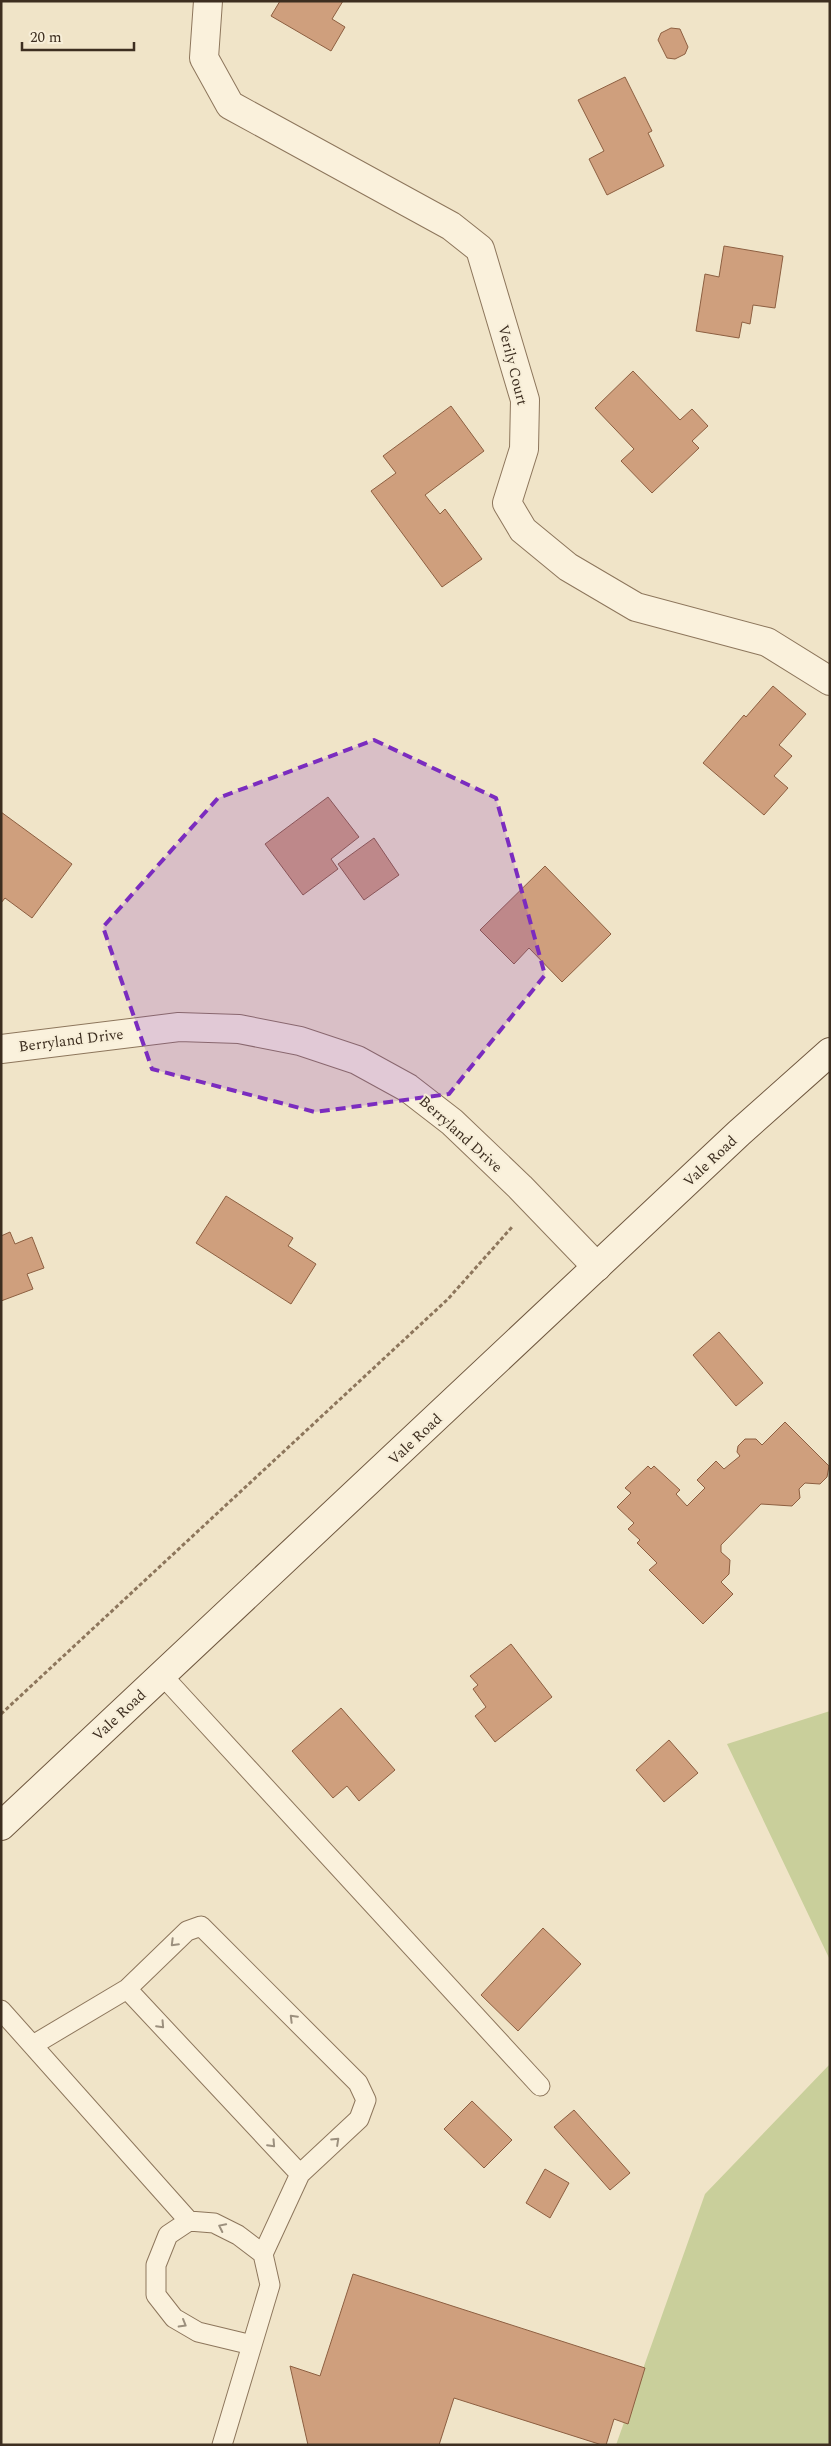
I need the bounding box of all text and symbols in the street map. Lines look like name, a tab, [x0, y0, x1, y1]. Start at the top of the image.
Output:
scale bar	[22, 20, 135, 52]
text: 20 m	[30, 26, 62, 49]
street label: Verily Court	[491, 322, 534, 408]
street label: Berryland Drive	[17, 1023, 125, 1058]
street label: Berryland Drive	[414, 1090, 508, 1178]
street label: Vale Road	[678, 1130, 743, 1193]
street label: Vale Road	[383, 1408, 448, 1471]
street label: Vale Road	[87, 1684, 152, 1747]
one-way arrow	[171, 1937, 180, 1946]
one-way arrow	[290, 2015, 299, 2024]
one-way arrow	[155, 2019, 164, 2028]
one-way arrow	[266, 2138, 275, 2147]
one-way arrow	[330, 2138, 339, 2147]
one-way arrow	[218, 2223, 227, 2234]
one-way arrow	[177, 2317, 186, 2327]

